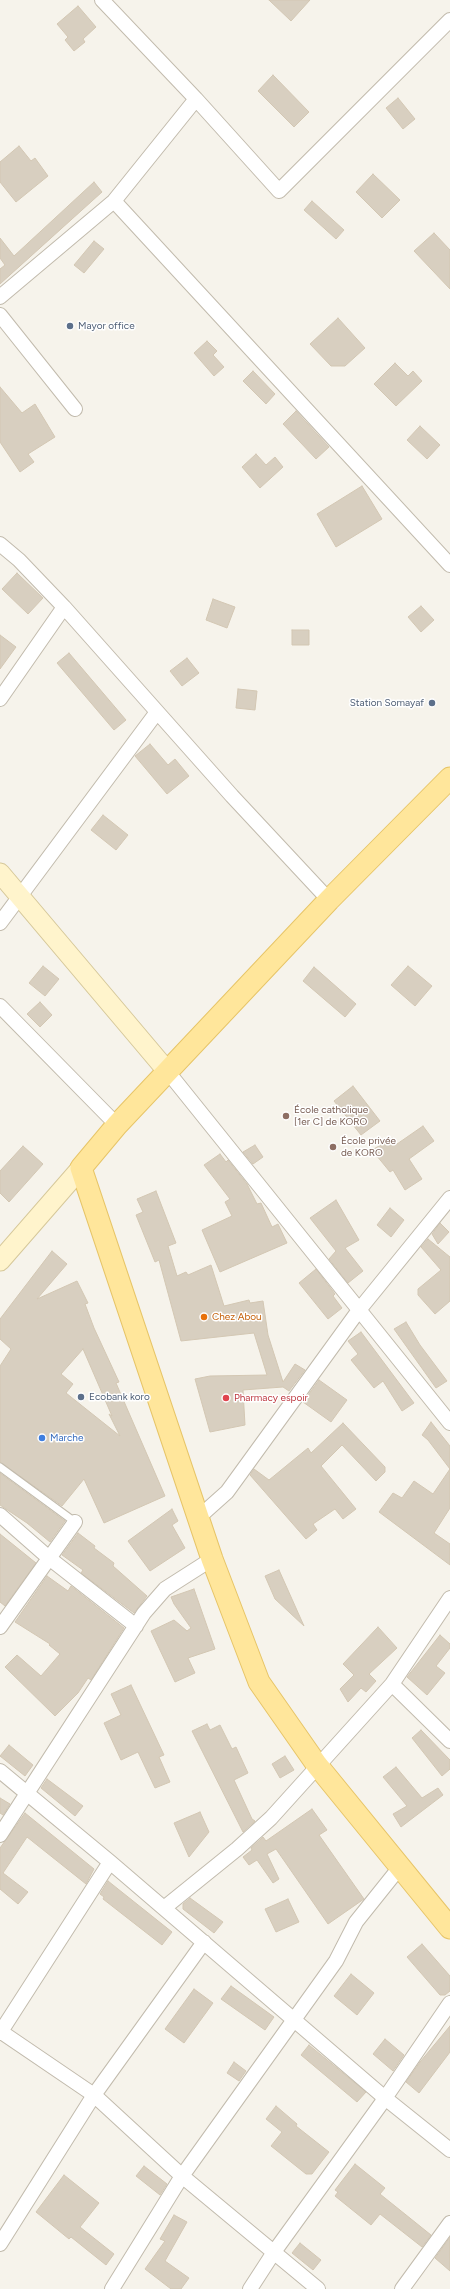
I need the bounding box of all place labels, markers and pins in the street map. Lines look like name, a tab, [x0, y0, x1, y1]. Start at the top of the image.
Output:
place label: Mayor office	[78, 320, 135, 332]
marker: Mayor office	[65, 321, 75, 331]
place label: Station Somayaf	[350, 697, 424, 709]
marker: Station Somayaf	[427, 698, 437, 708]
place label: École catholique [1er C] de KORO	[294, 1104, 368, 1128]
marker: École catholique [1er C] de KORO	[281, 1111, 291, 1121]
place label: École privée de KORO	[341, 1135, 396, 1158]
marker: École privée de KORO	[328, 1142, 338, 1152]
place label: Chez Abou	[212, 1311, 262, 1323]
marker: Chez Abou	[199, 1312, 209, 1322]
place label: Ecobank koro	[89, 1391, 150, 1403]
marker: Ecobank koro	[76, 1392, 86, 1402]
place label: Pharmacy espoir	[234, 1392, 308, 1404]
marker: Pharmacy espoir	[221, 1393, 231, 1403]
place label: Marche	[50, 1432, 83, 1444]
marker: Marche	[37, 1433, 47, 1443]

